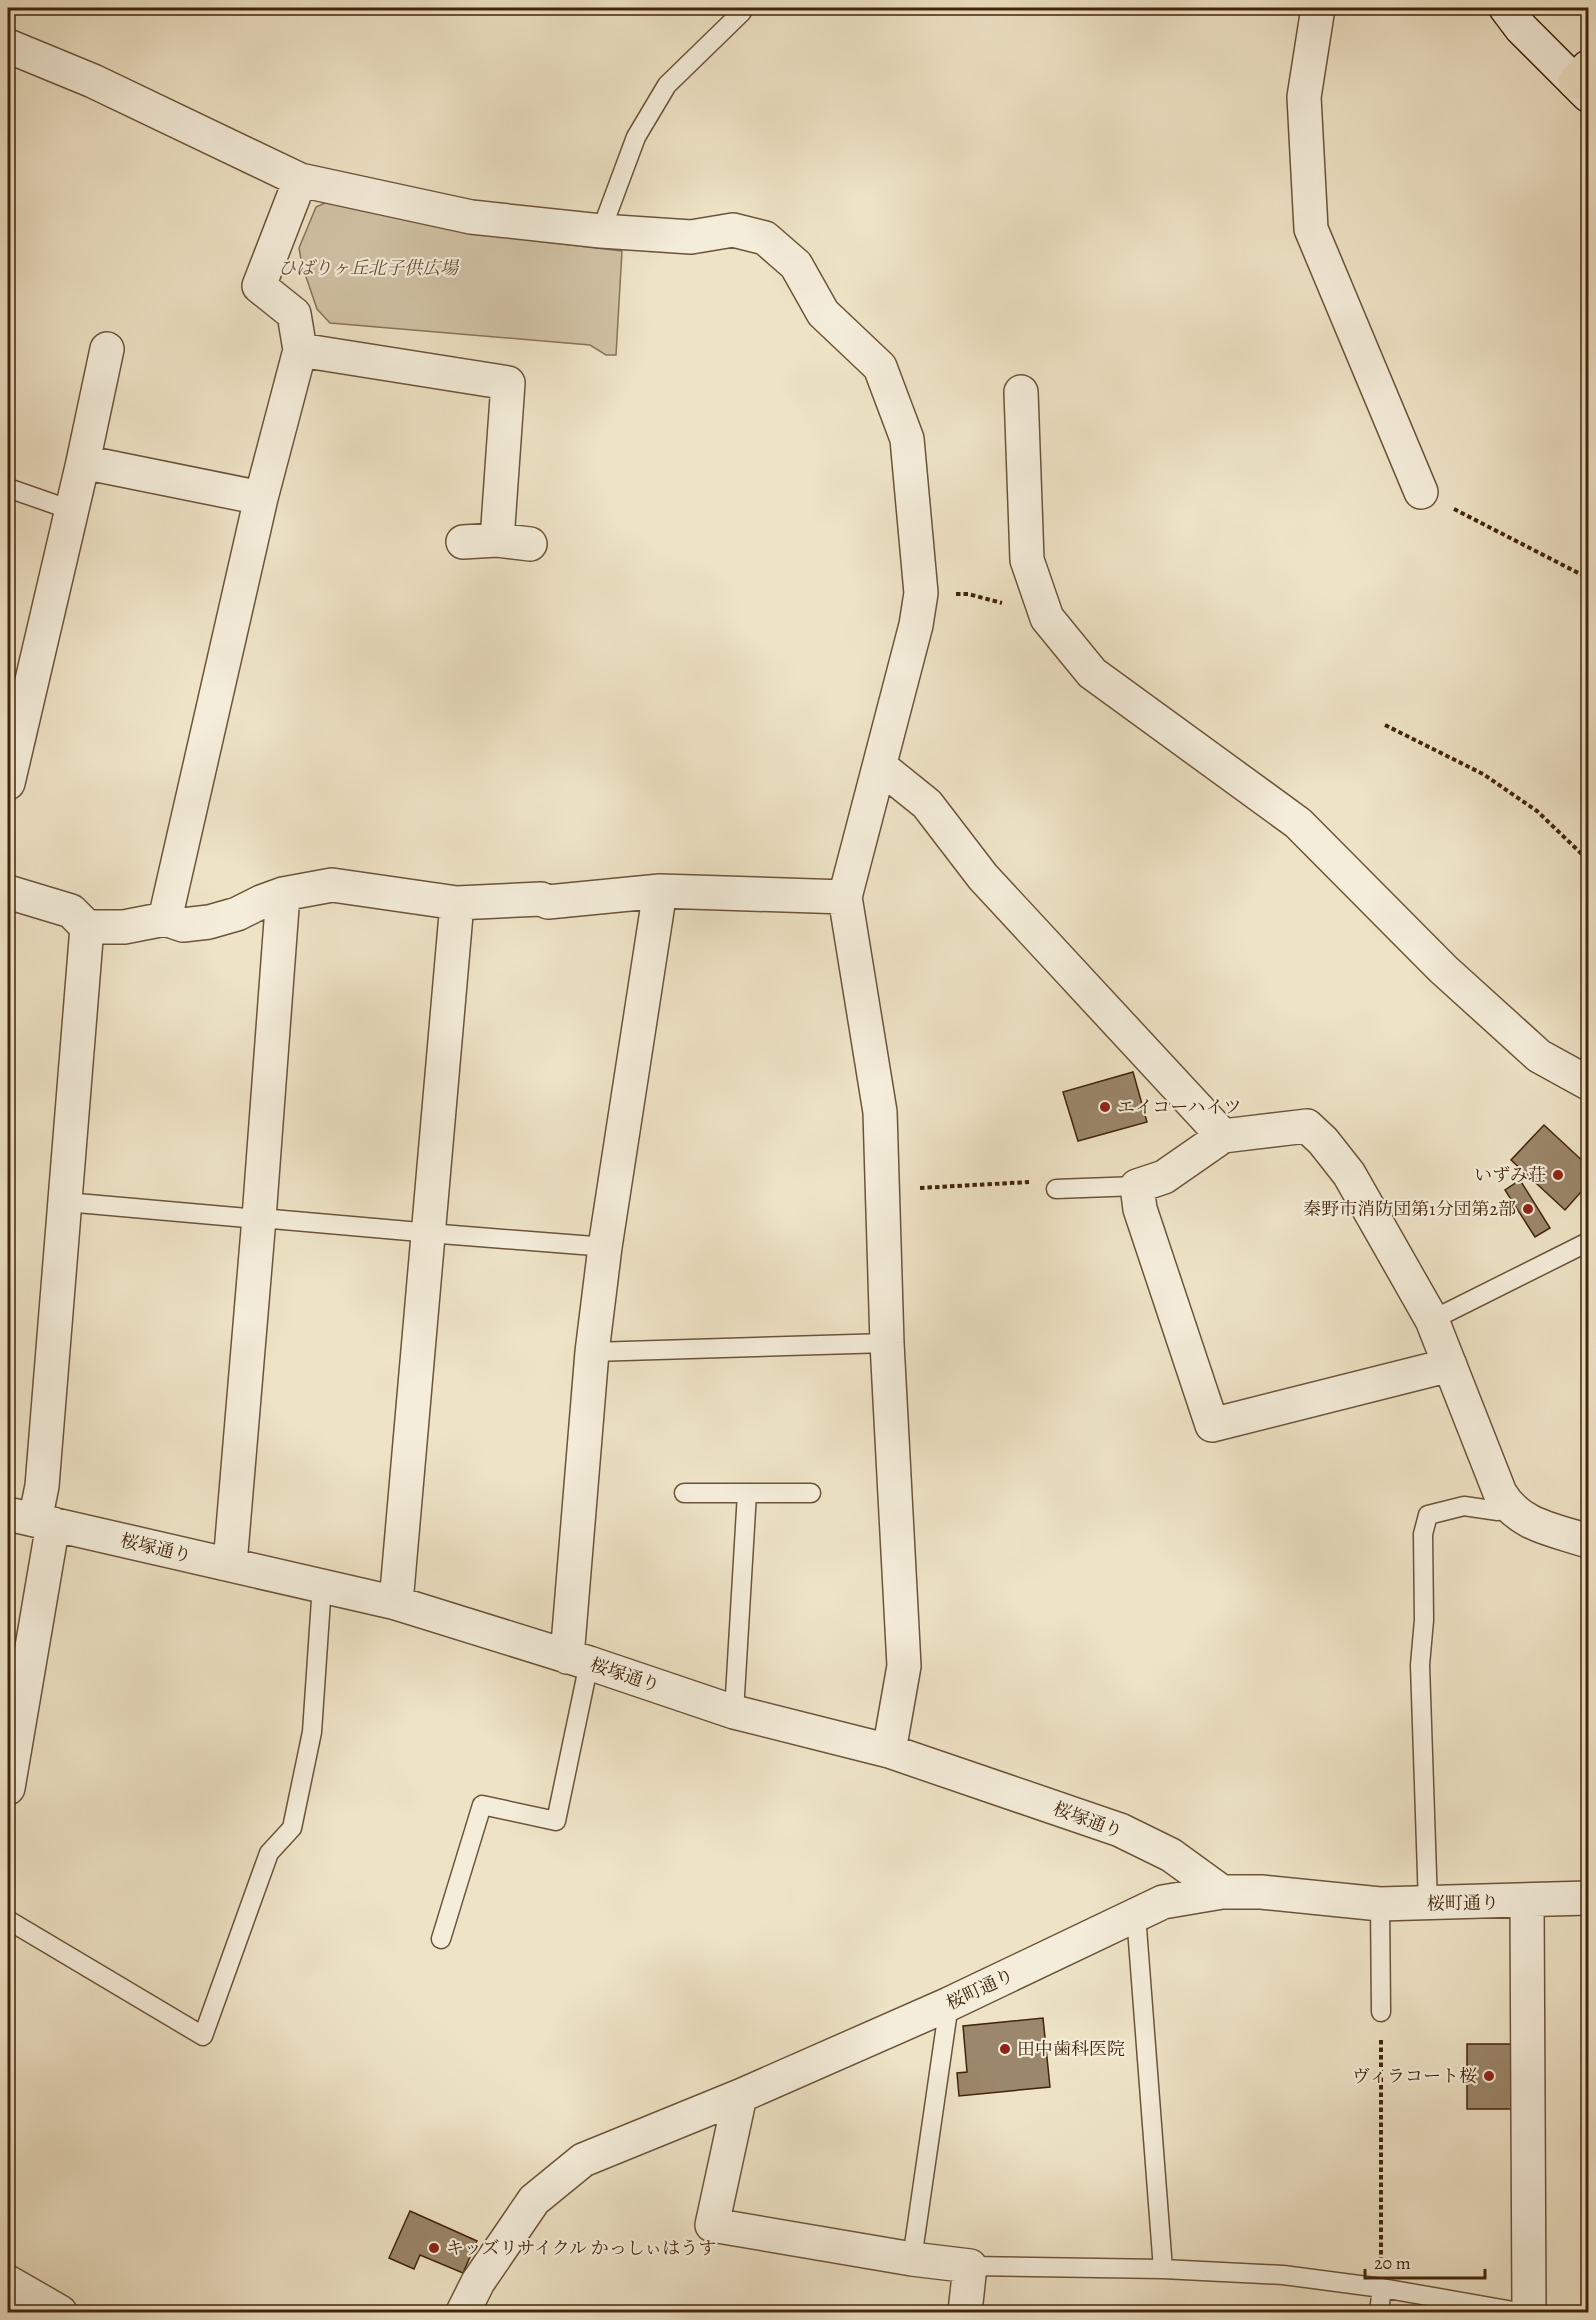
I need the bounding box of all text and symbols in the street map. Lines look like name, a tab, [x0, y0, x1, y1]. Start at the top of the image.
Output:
park label: ひばりヶ丘北子供広場	[278, 256, 460, 280]
place label: エイコーハイツ	[1117, 1095, 1241, 1119]
marker: エイコーハイツ	[1098, 1100, 1112, 1114]
place label: いずみ荘	[1474, 1163, 1546, 1187]
marker: いずみ荘	[1551, 1168, 1565, 1182]
place label: 秦野市消防団第1分団第2部	[1303, 1197, 1516, 1221]
marker: 秦野市消防団第1分団第2部	[1521, 1202, 1535, 1216]
street label: 桜塚通り	[118, 1528, 194, 1568]
street label: 桜塚通り	[587, 1652, 663, 1698]
street label: 桜塚通り	[1050, 1796, 1126, 1844]
street label: 桜町通り	[1427, 1890, 1499, 1916]
street label: 桜町通り	[942, 1963, 1018, 2015]
place label: 田中歯科医院	[1017, 2037, 1125, 2061]
marker: 田中歯科医院	[998, 2042, 1012, 2056]
place label: ヴィラコート桜	[1352, 2064, 1477, 2088]
marker: ヴィラコート桜	[1482, 2069, 1496, 2083]
place label: キッズリサイクル かっしぃはうす	[446, 2236, 716, 2260]
marker: キッズリサイクル かっしぃはうす	[427, 2241, 441, 2255]
scale bar	[1365, 2242, 1485, 2280]
text: 20 m	[1374, 2251, 1411, 2275]

